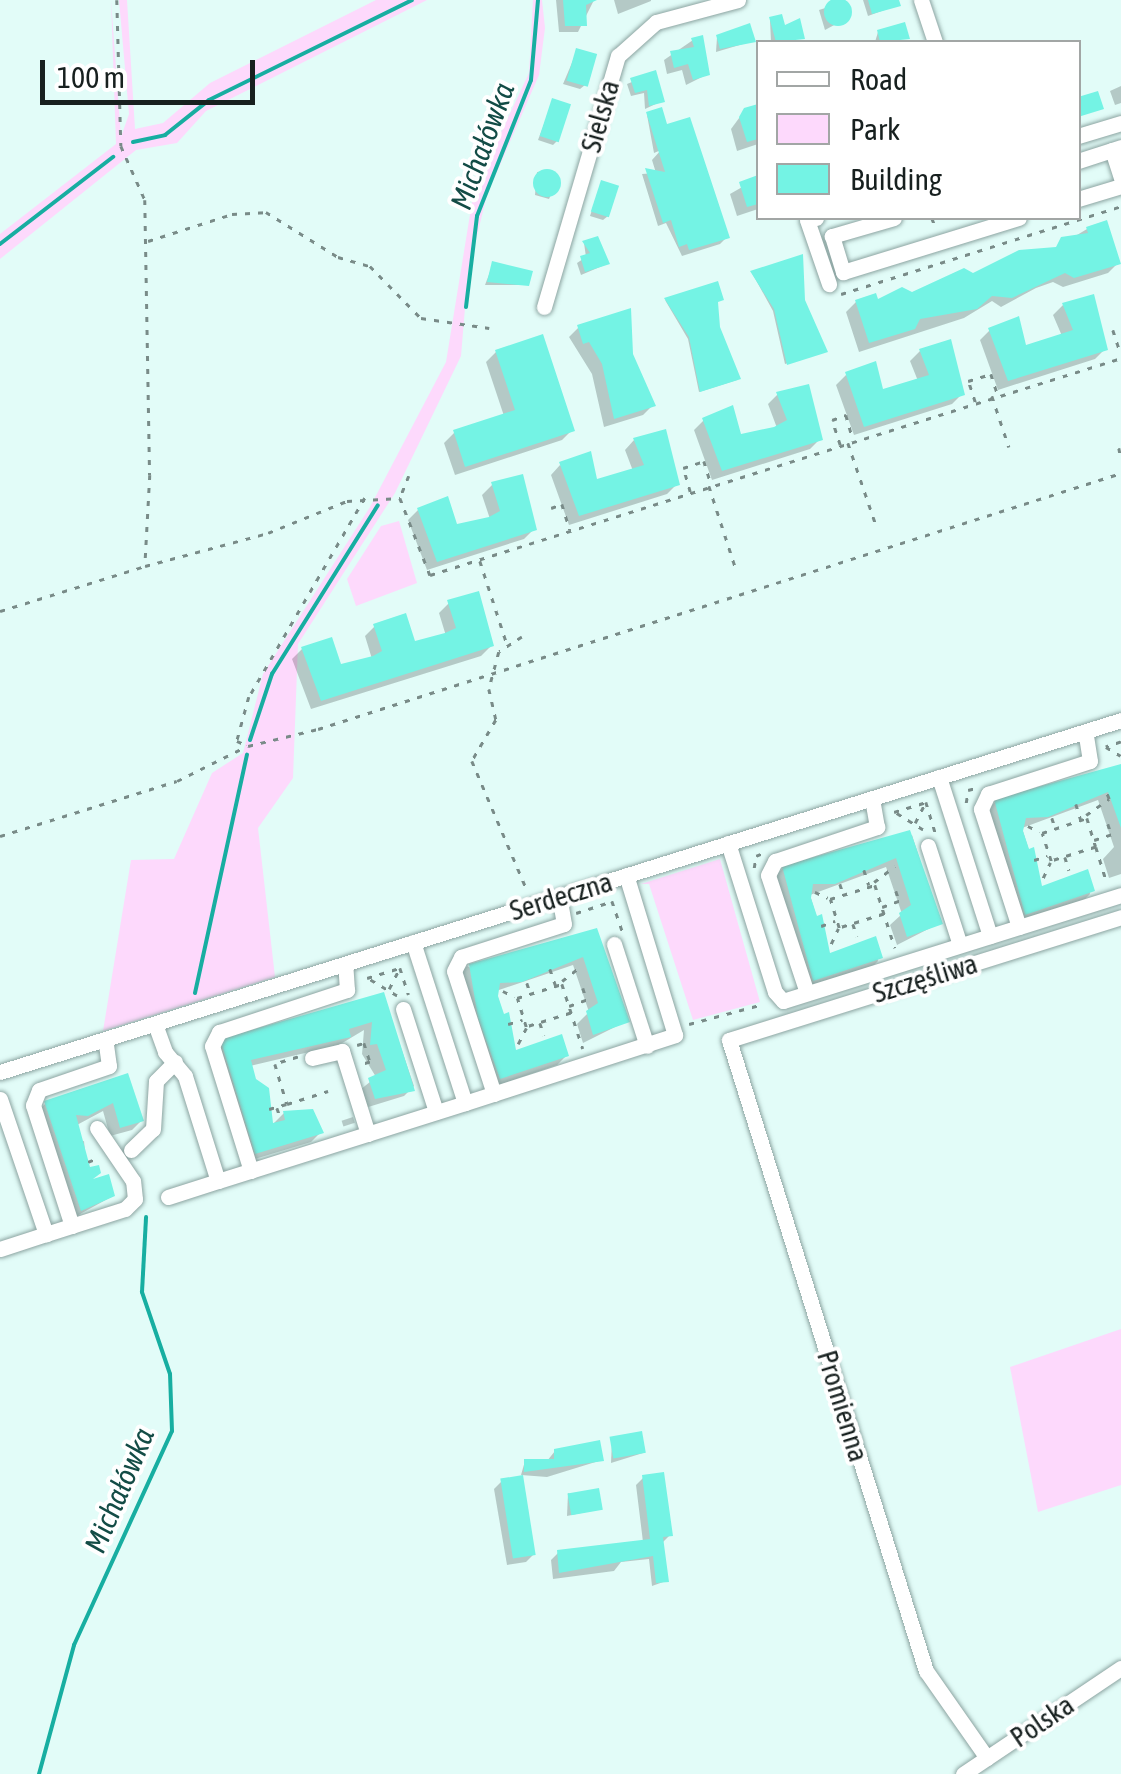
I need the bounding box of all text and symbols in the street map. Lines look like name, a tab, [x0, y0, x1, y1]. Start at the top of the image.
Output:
scale bar	[45, 40, 260, 102]
legend	[756, 40, 1081, 220]
text: 100 m	[57, 60, 125, 94]
text: Road	[850, 62, 907, 96]
street label: Sielska	[574, 76, 626, 156]
water label: Michałówka	[442, 78, 522, 214]
text: Park	[850, 112, 900, 146]
text: Building	[850, 162, 942, 196]
street label: Serdeczna	[506, 864, 616, 928]
street label: Szczęśliwa	[869, 946, 981, 1010]
street label: Promienna	[810, 1346, 876, 1466]
water label: Michałówka	[77, 1422, 161, 1558]
street label: Polska	[1004, 1688, 1080, 1754]

